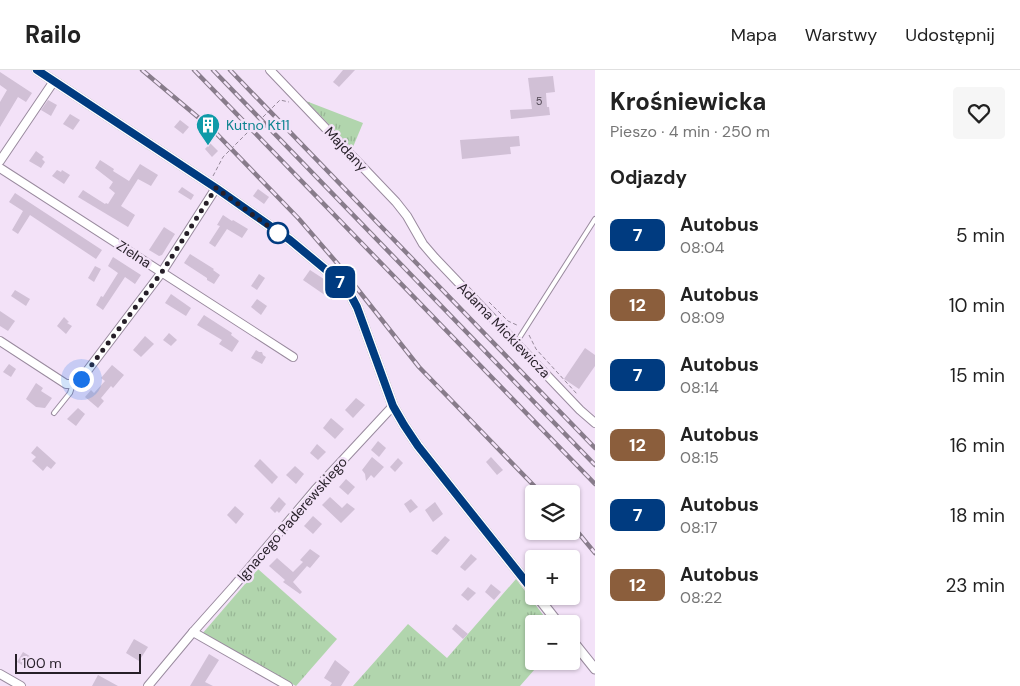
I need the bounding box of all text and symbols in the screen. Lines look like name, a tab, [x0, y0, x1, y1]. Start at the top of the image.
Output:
text: Railo	[25, 19, 81, 50]
text: Mapa	[731, 23, 777, 47]
text: Warstwy	[805, 23, 877, 47]
text: Udostępnij	[905, 23, 995, 47]
text: Krośniewicka	[610, 86, 766, 117]
button: heart	[953, 87, 1005, 139]
house number: 5	[536, 94, 543, 108]
building icon: Kutno Kt11	[195, 112, 221, 146]
place label: Kutno Kt11	[226, 116, 290, 134]
text: Pieszo · 4 min · 250 m	[610, 121, 770, 142]
street label: Majdany	[321, 123, 371, 175]
text: Odjazdy	[610, 165, 687, 190]
text: Autobus	[680, 212, 759, 237]
unlabelled marker	[267, 222, 289, 244]
text: 7	[633, 223, 642, 247]
text: 5 min	[956, 223, 1005, 248]
street label: Zielna	[113, 236, 155, 272]
text: 08:04	[680, 237, 725, 258]
line badge: 7	[324, 266, 356, 298]
text: 7	[335, 270, 345, 294]
street label: Adama Mickiewicza	[454, 278, 554, 382]
text: Autobus	[680, 282, 759, 307]
text: 12	[629, 293, 646, 317]
text: 10 min	[949, 293, 1005, 318]
text: 08:09	[680, 307, 725, 328]
text: Autobus	[680, 352, 759, 377]
text: 7	[633, 363, 642, 387]
text: 15 min	[950, 363, 1005, 388]
your location	[69, 367, 94, 392]
text: 08:14	[680, 377, 719, 398]
text: Autobus	[680, 422, 759, 447]
text: 12	[629, 433, 646, 457]
text: 16 min	[950, 433, 1005, 458]
text: 08:15	[680, 447, 719, 468]
street label: Ignacego Paderewskiego	[233, 453, 351, 585]
map controls	[525, 485, 580, 670]
button: layers	[525, 485, 580, 540]
text: Autobus	[680, 492, 759, 517]
text: 7	[633, 503, 642, 527]
text: 18 min	[950, 503, 1005, 528]
text: 08:17	[680, 517, 717, 538]
button: +	[525, 550, 580, 605]
text: Autobus	[680, 562, 759, 587]
text: 12	[629, 573, 646, 597]
text: 23 min	[945, 573, 1005, 598]
text: 08:22	[680, 587, 722, 608]
button: −	[525, 615, 580, 670]
scale bar	[15, 651, 141, 674]
text: 100 m	[22, 654, 62, 672]

